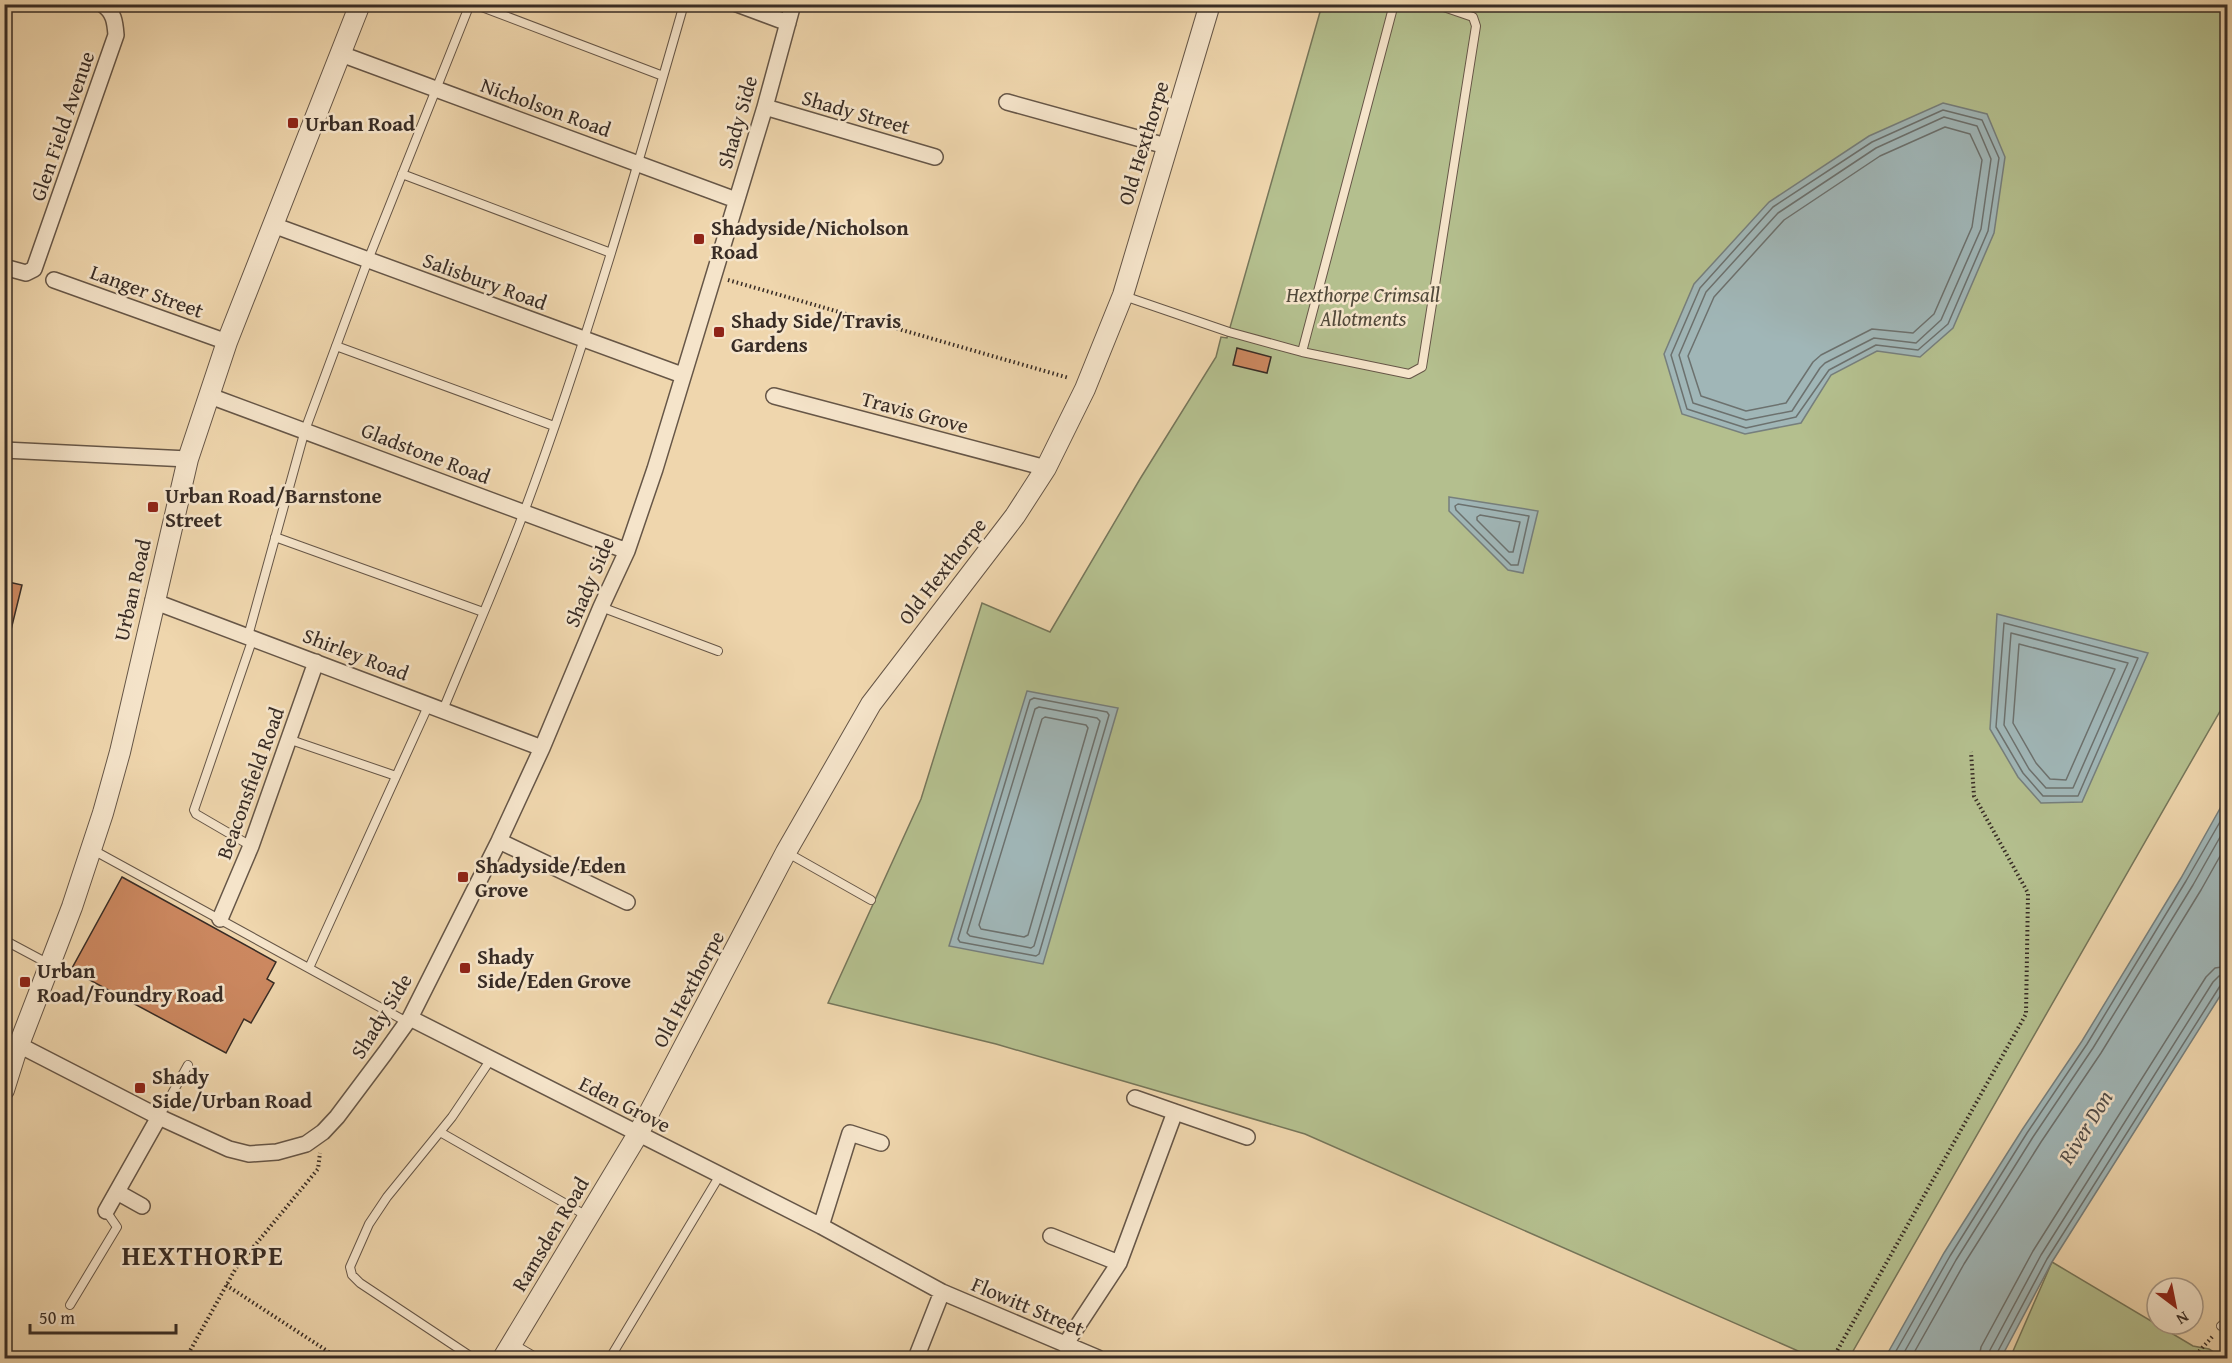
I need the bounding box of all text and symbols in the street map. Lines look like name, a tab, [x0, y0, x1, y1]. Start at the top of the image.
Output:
street label: Glen Field Avenue	[22, 47, 102, 205]
street label: Nicholson Road	[477, 69, 616, 145]
street label: Shady Side	[709, 72, 765, 172]
street label: Old Hexthorpe	[1109, 77, 1177, 209]
street label: Shady Street	[798, 82, 914, 142]
place label: Urban Road	[305, 108, 415, 139]
marker: Urban Road	[286, 116, 300, 130]
place label: Shadyside/Nicholson Road	[711, 212, 909, 267]
marker: Shadyside/Nicholson Road	[692, 232, 706, 246]
street label: Salisbury Road	[419, 244, 552, 318]
street label: Langer Street	[86, 256, 209, 326]
park label: Hexthorpe Crimsall Allotments	[1285, 279, 1440, 334]
place label: Shady Side/Travis Gardens	[731, 305, 901, 360]
marker: Shady Side/Travis Gardens	[712, 325, 726, 339]
street label: Travis Grove	[858, 383, 972, 441]
street label: Gladstone Road	[357, 414, 496, 492]
place label: Urban Road/Barnstone Street	[165, 480, 382, 535]
marker: Urban Road/Barnstone Street	[146, 500, 160, 514]
street label: Old Hexthorpe	[890, 511, 994, 631]
street label: Shady Side	[556, 532, 622, 632]
street label: Urban Road	[105, 535, 159, 644]
street label: Shirley Road	[298, 620, 414, 689]
street label: Beaconsfield Road	[208, 702, 292, 863]
place label: Shadyside/Eden Grove	[475, 850, 627, 905]
marker: Shadyside/Eden Grove	[456, 870, 470, 884]
street label: Old Hexthorpe	[644, 925, 732, 1053]
place label: Shady Side/Eden Grove	[477, 941, 631, 996]
place label: Urban Road/Foundry Road	[37, 955, 224, 1010]
marker: Shady Side/Eden Grove	[458, 961, 472, 975]
street label: Shady Side	[343, 967, 420, 1065]
marker: Urban Road/Foundry Road	[18, 975, 32, 989]
place label: Shady Side/Urban Road	[152, 1061, 312, 1116]
street label: Eden Grove	[574, 1068, 676, 1140]
marker: Shady Side/Urban Road	[133, 1081, 147, 1095]
water label: River Don	[2049, 1084, 2120, 1171]
street label: Ramsden Road	[504, 1170, 597, 1297]
district label: HEXTHORPE	[122, 1235, 284, 1275]
street label: Flowitt Street	[967, 1268, 1090, 1344]
north arrow	[2145, 1276, 2205, 1336]
scale bar	[30, 1297, 176, 1335]
text: 50 m	[39, 1304, 75, 1331]
text: N	[2172, 1306, 2194, 1332]

